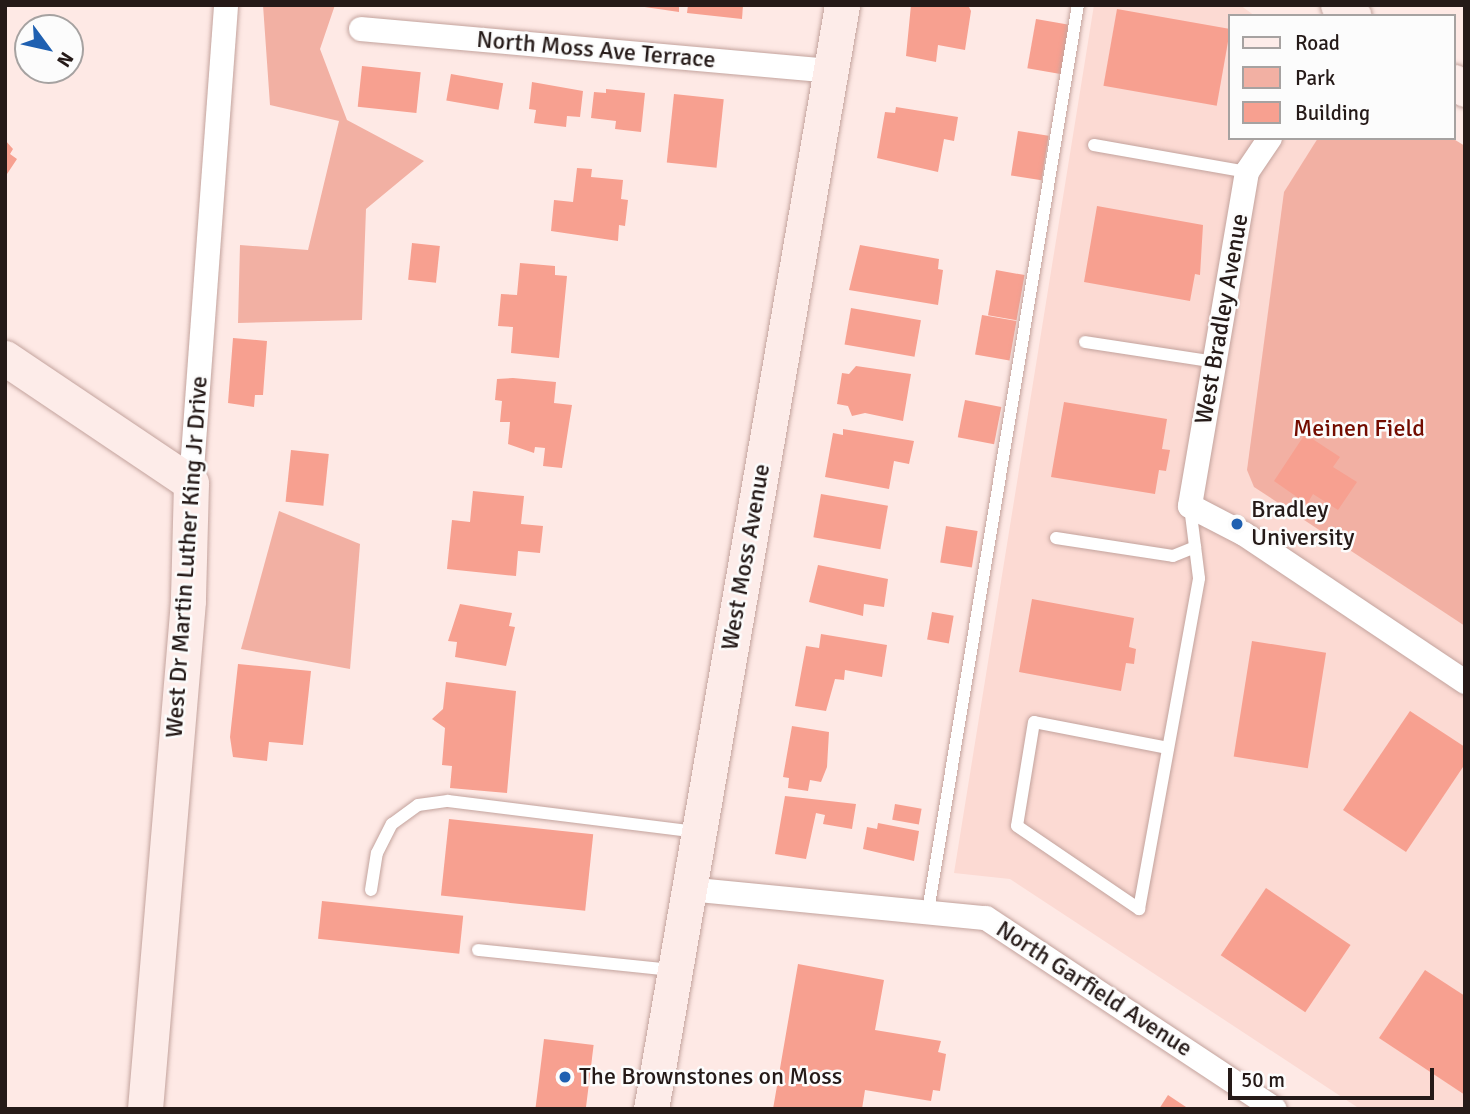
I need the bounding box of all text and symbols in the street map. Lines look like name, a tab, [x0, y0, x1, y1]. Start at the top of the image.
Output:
north arrow	[14, 14, 84, 84]
legend	[1228, 14, 1456, 140]
street label: North Moss Ave Terrace	[475, 25, 717, 75]
text: Road	[1295, 30, 1340, 56]
text: N	[51, 47, 79, 71]
text: Park	[1295, 65, 1335, 91]
text: Building	[1295, 100, 1370, 126]
street label: West Bradley Avenue	[1189, 211, 1255, 427]
street label: West Dr Martin Luther King Jr Drive	[160, 375, 214, 739]
park label: Meinen Field	[1293, 415, 1425, 443]
street label: West Moss Avenue	[715, 462, 777, 652]
place label: Bradley University	[1251, 496, 1355, 552]
marker: Bradley University	[1229, 516, 1245, 532]
street label: North Garfield Avenue	[991, 915, 1197, 1063]
scale bar	[1232, 1054, 1438, 1098]
place label: The Brownstones on Moss	[579, 1063, 842, 1091]
text: 50 m	[1241, 1067, 1285, 1093]
marker: The Brownstones on Moss	[557, 1069, 573, 1085]

